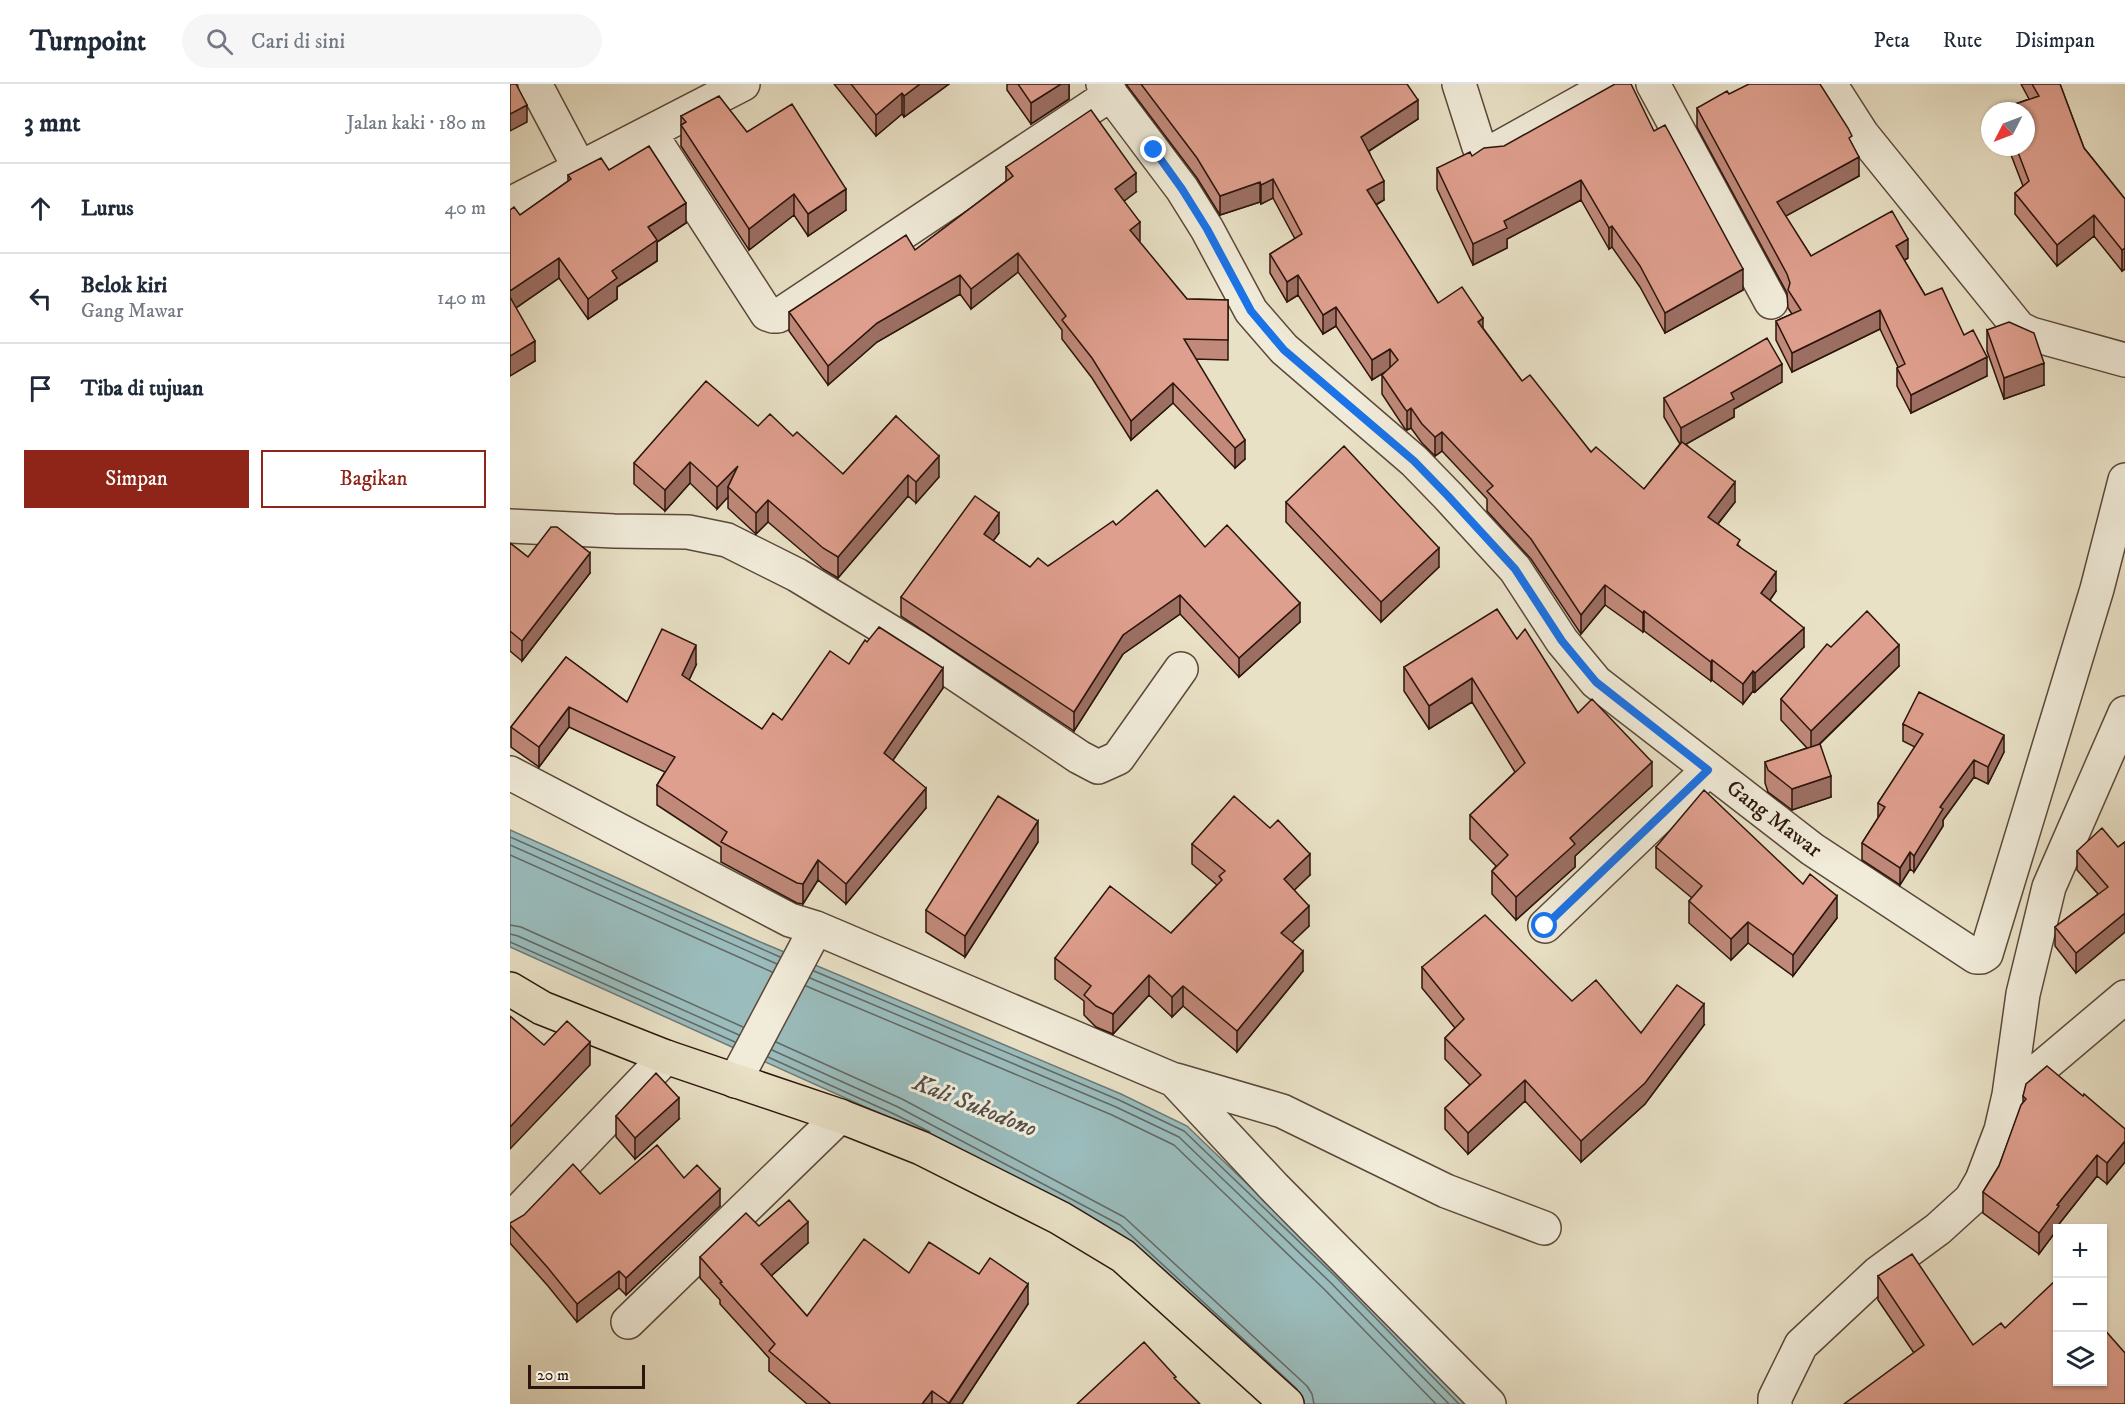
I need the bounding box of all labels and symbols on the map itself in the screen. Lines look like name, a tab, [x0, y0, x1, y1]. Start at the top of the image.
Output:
north arrow	[1981, 102, 2035, 156]
route end	[1140, 136, 1166, 162]
street label: Gang Mawar	[1721, 774, 1828, 864]
route start	[1531, 912, 1557, 938]
water label: Kali Sukodono	[908, 1067, 1041, 1144]
scale bar	[528, 1362, 645, 1390]

